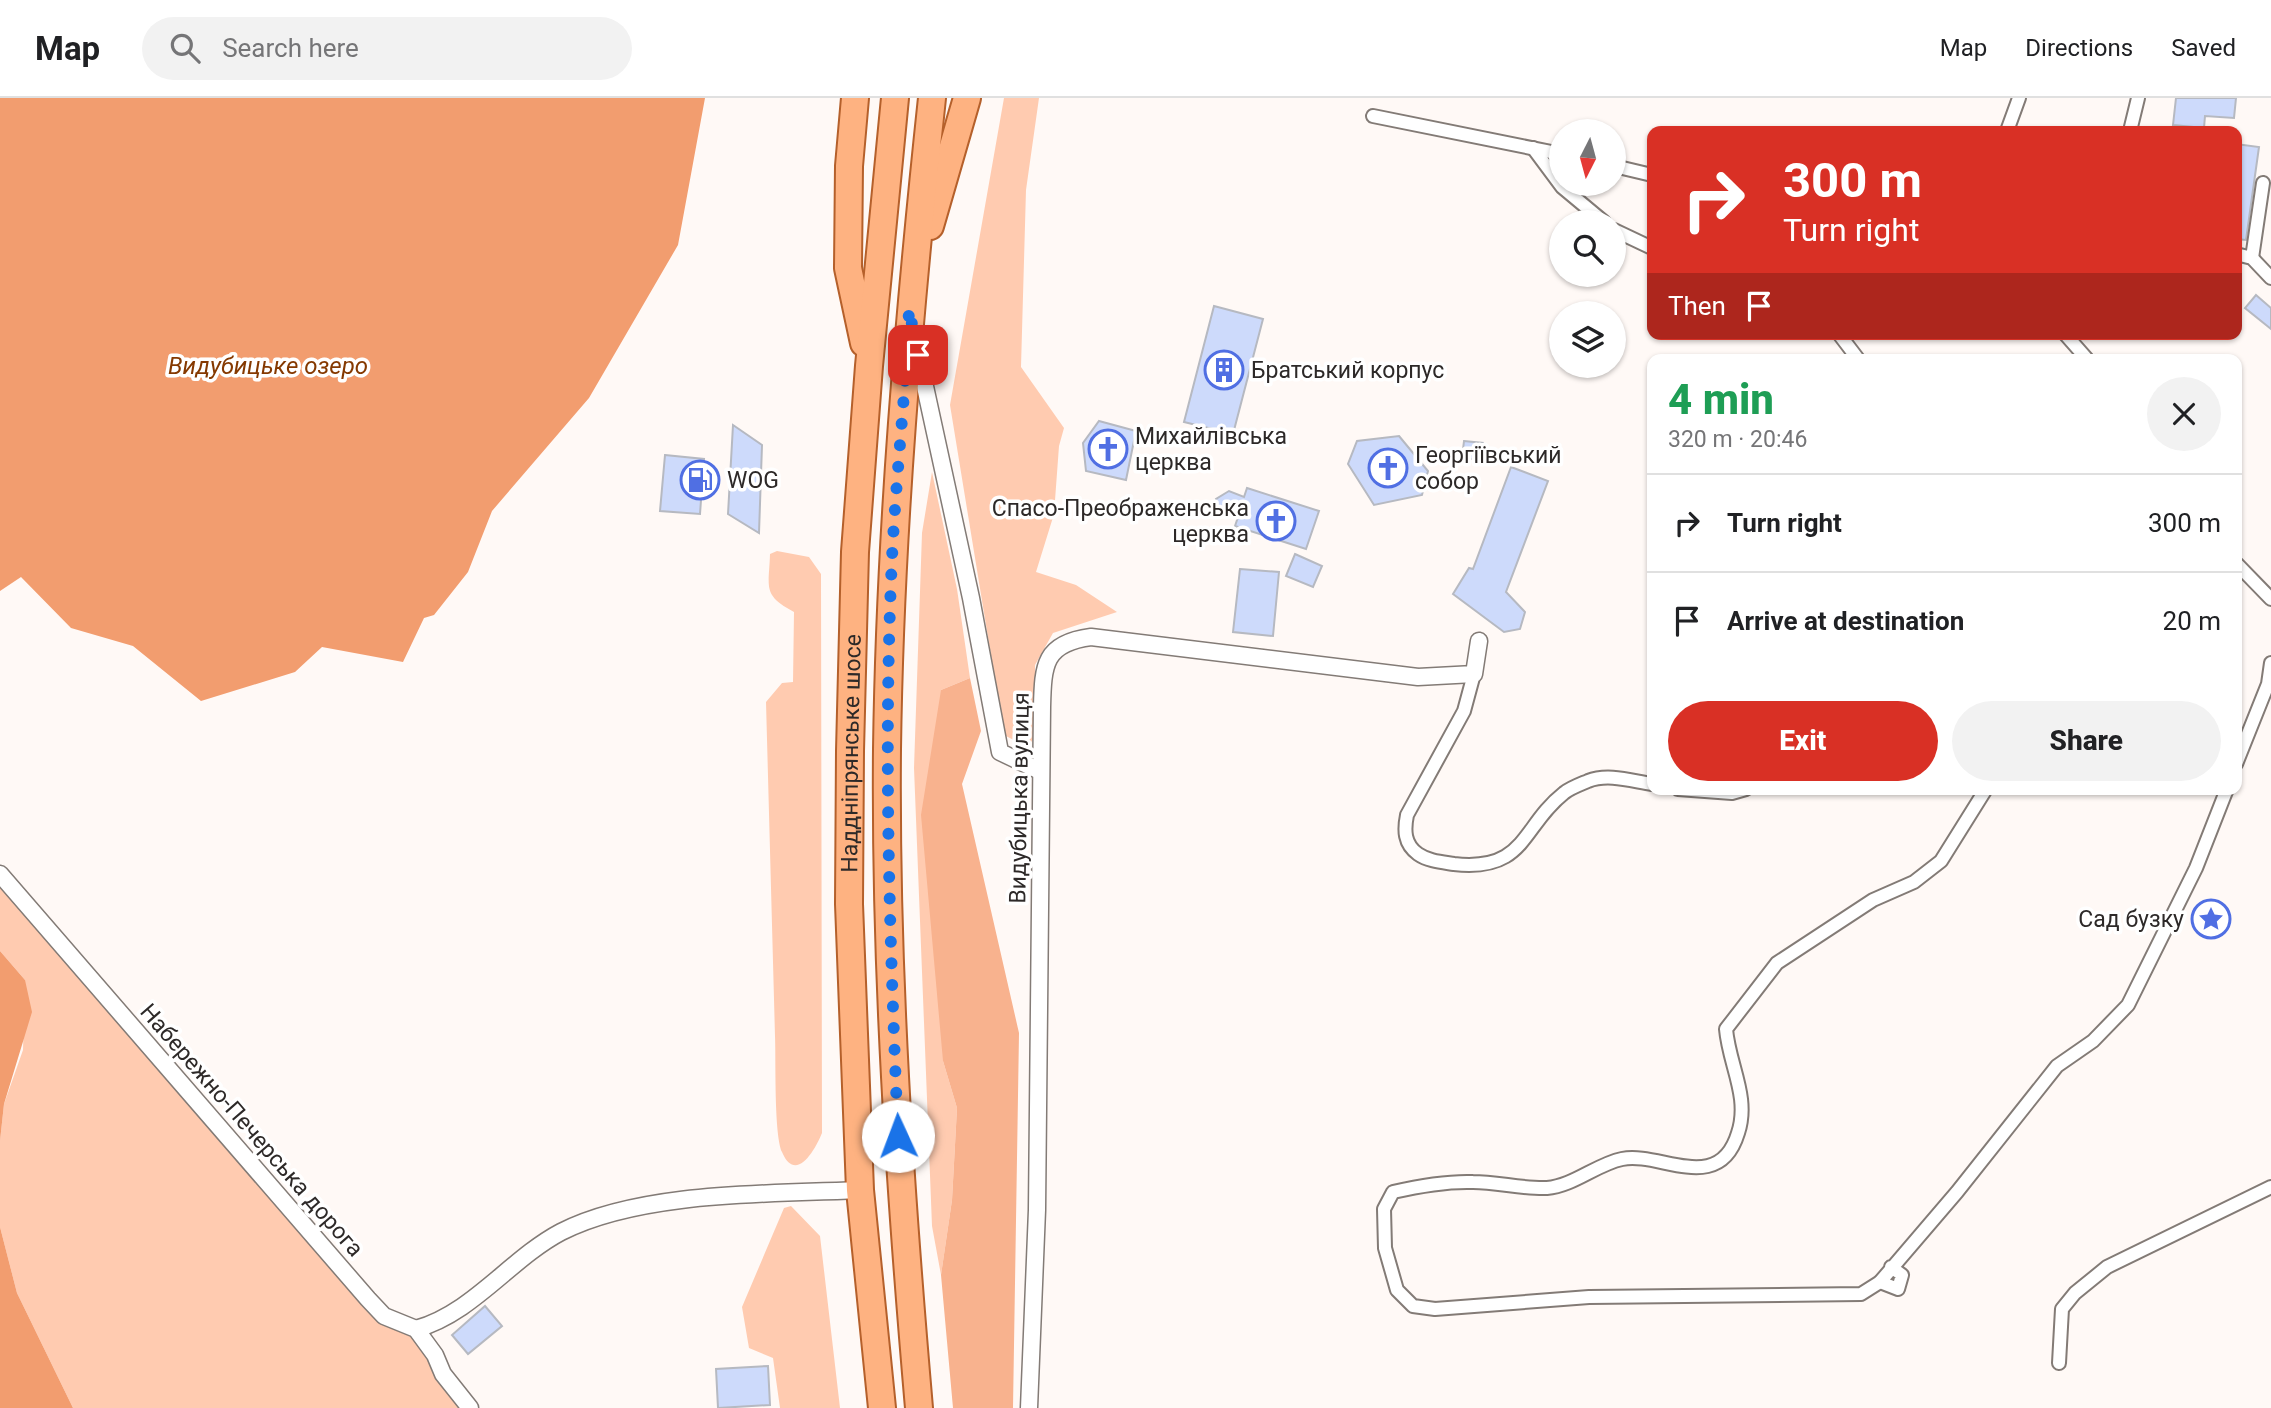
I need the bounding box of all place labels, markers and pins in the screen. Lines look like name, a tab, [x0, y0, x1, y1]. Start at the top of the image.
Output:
pin	[888, 325, 948, 385]
building icon: Братський корпус	[1203, 349, 1245, 391]
place label: Братський корпус	[1251, 357, 1444, 384]
place label: Михайлівська церква	[1135, 423, 1287, 476]
church icon: Михайлівська церква	[1087, 428, 1129, 470]
place label: Георгіївський собор	[1415, 442, 1562, 495]
church icon: Георгіївський собор	[1367, 447, 1409, 489]
fuel station icon: WOG	[679, 459, 721, 501]
place label: WOG	[727, 467, 779, 494]
place label: Спасо-Преображенська церква	[992, 495, 1249, 548]
church icon: Спасо-Преображенська церква	[1255, 500, 1297, 542]
place icon: Сад бузку	[2190, 898, 2232, 940]
place label: Сад бузку	[2078, 906, 2184, 933]

